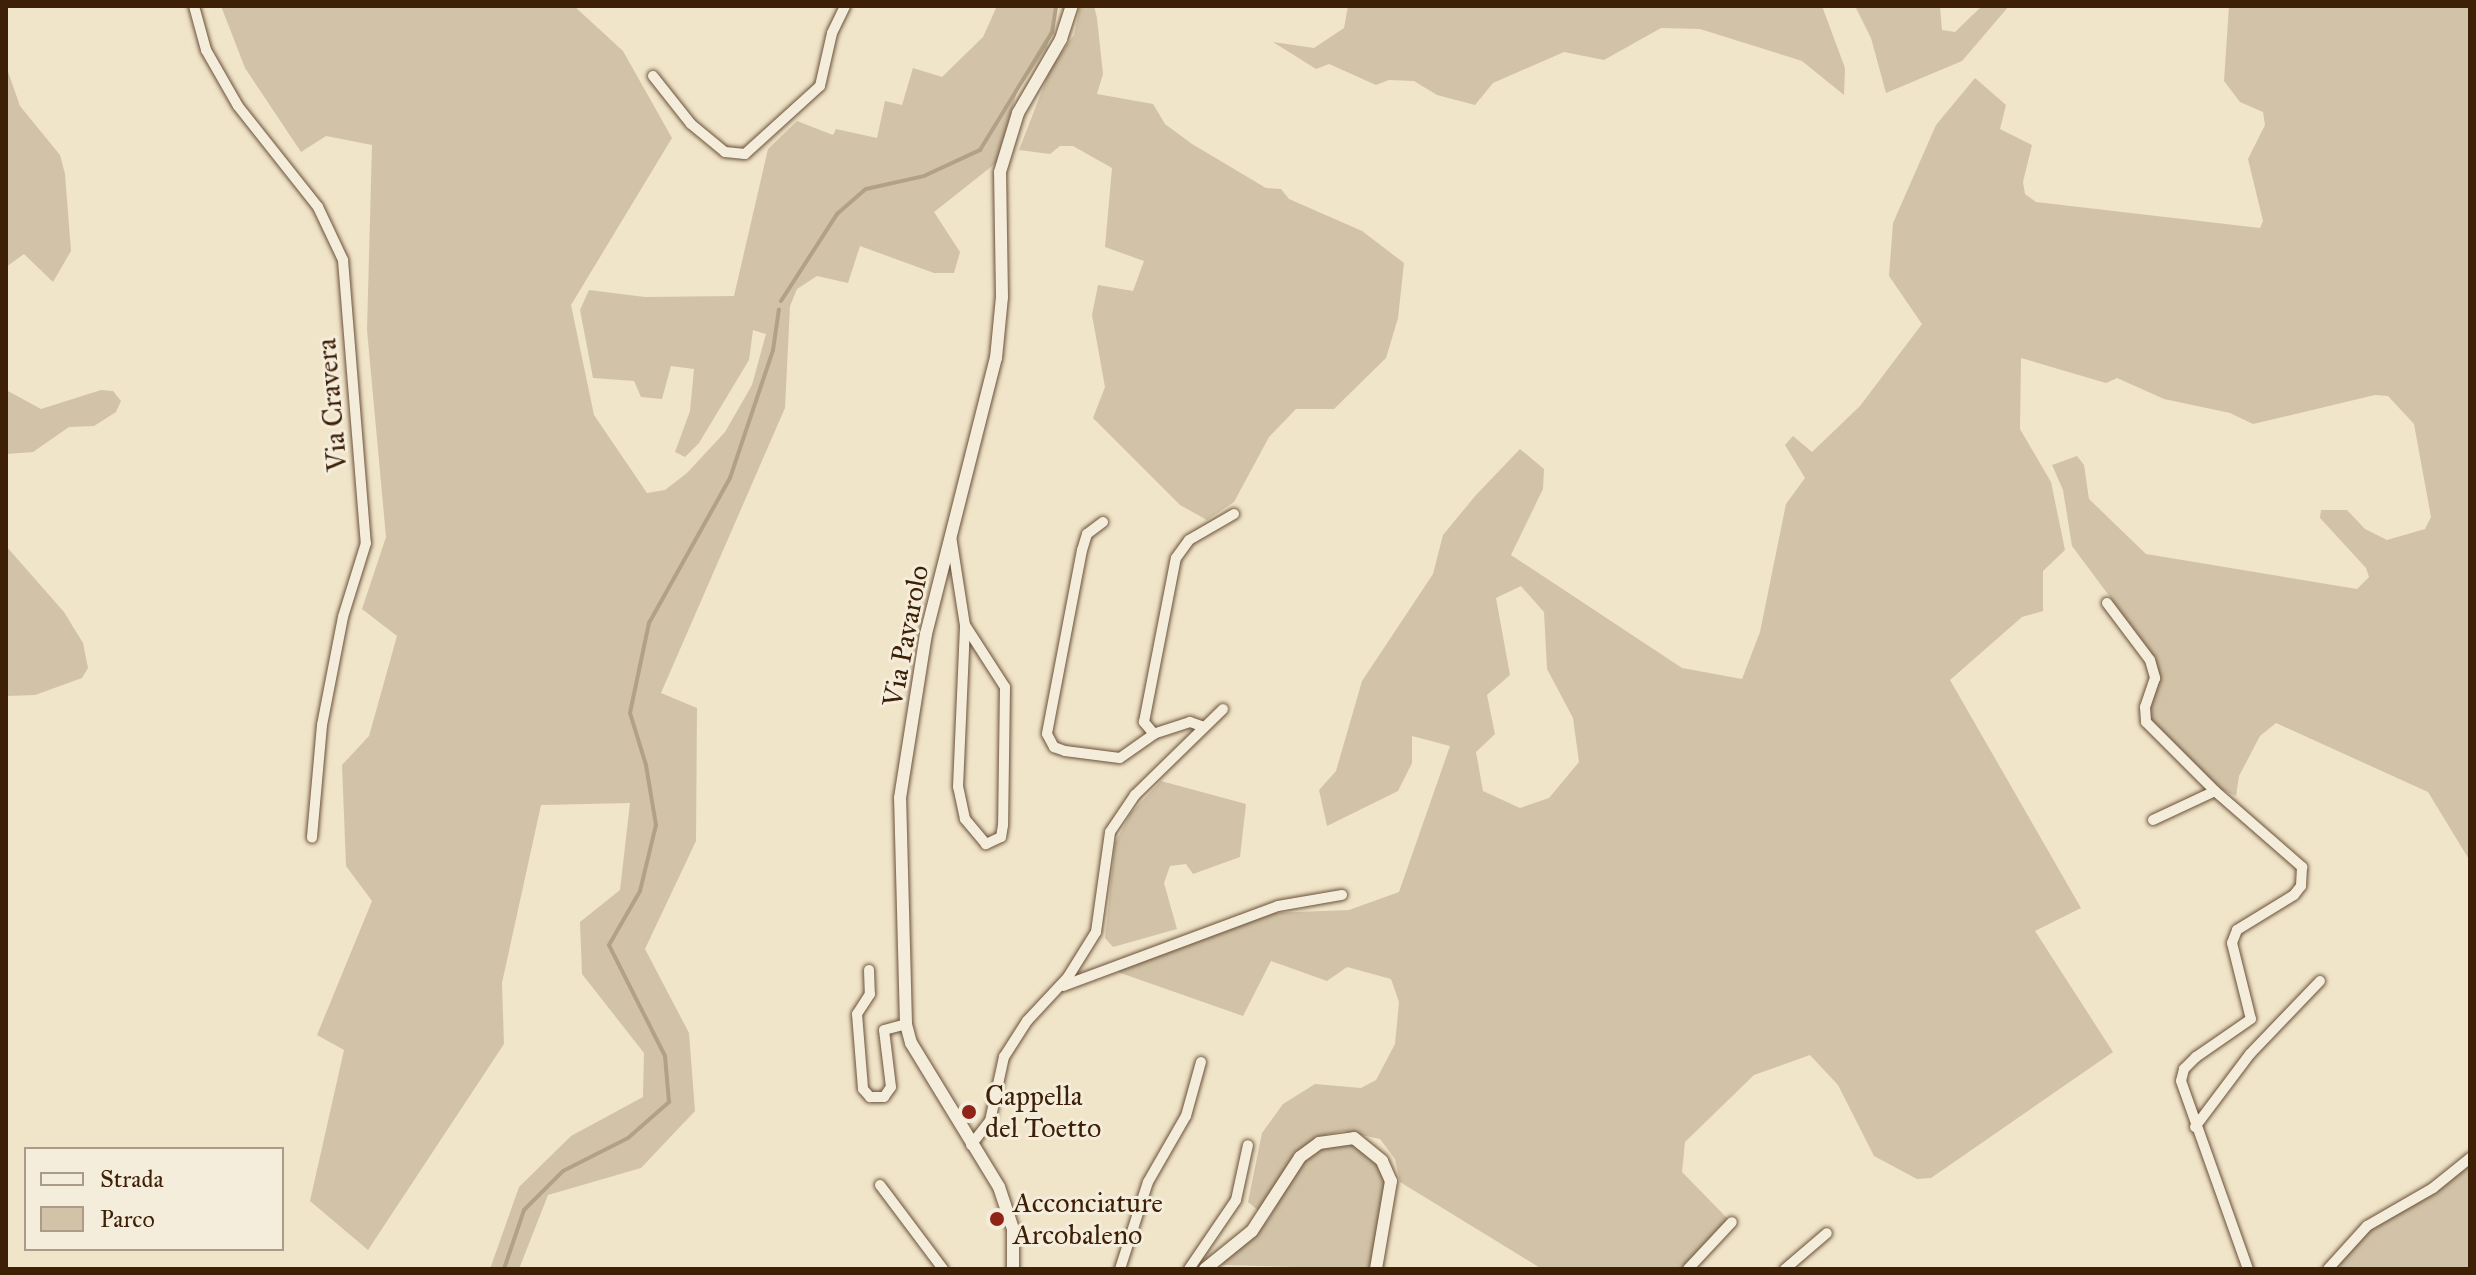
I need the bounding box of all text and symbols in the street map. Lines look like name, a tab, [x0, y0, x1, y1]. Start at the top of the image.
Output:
street label: Via Cravera	[309, 337, 355, 473]
street label: Via Pavarolo	[876, 562, 936, 710]
place label: Cappella del Toetto	[985, 1079, 1101, 1145]
marker: Cappella del Toetto	[960, 1103, 978, 1121]
legend	[24, 1147, 284, 1251]
text: Strada	[100, 1164, 164, 1194]
place label: Acconciature Arcobaleno	[1013, 1186, 1163, 1252]
text: Parco	[100, 1204, 155, 1234]
marker: Acconciature Arcobaleno	[988, 1210, 1006, 1228]

